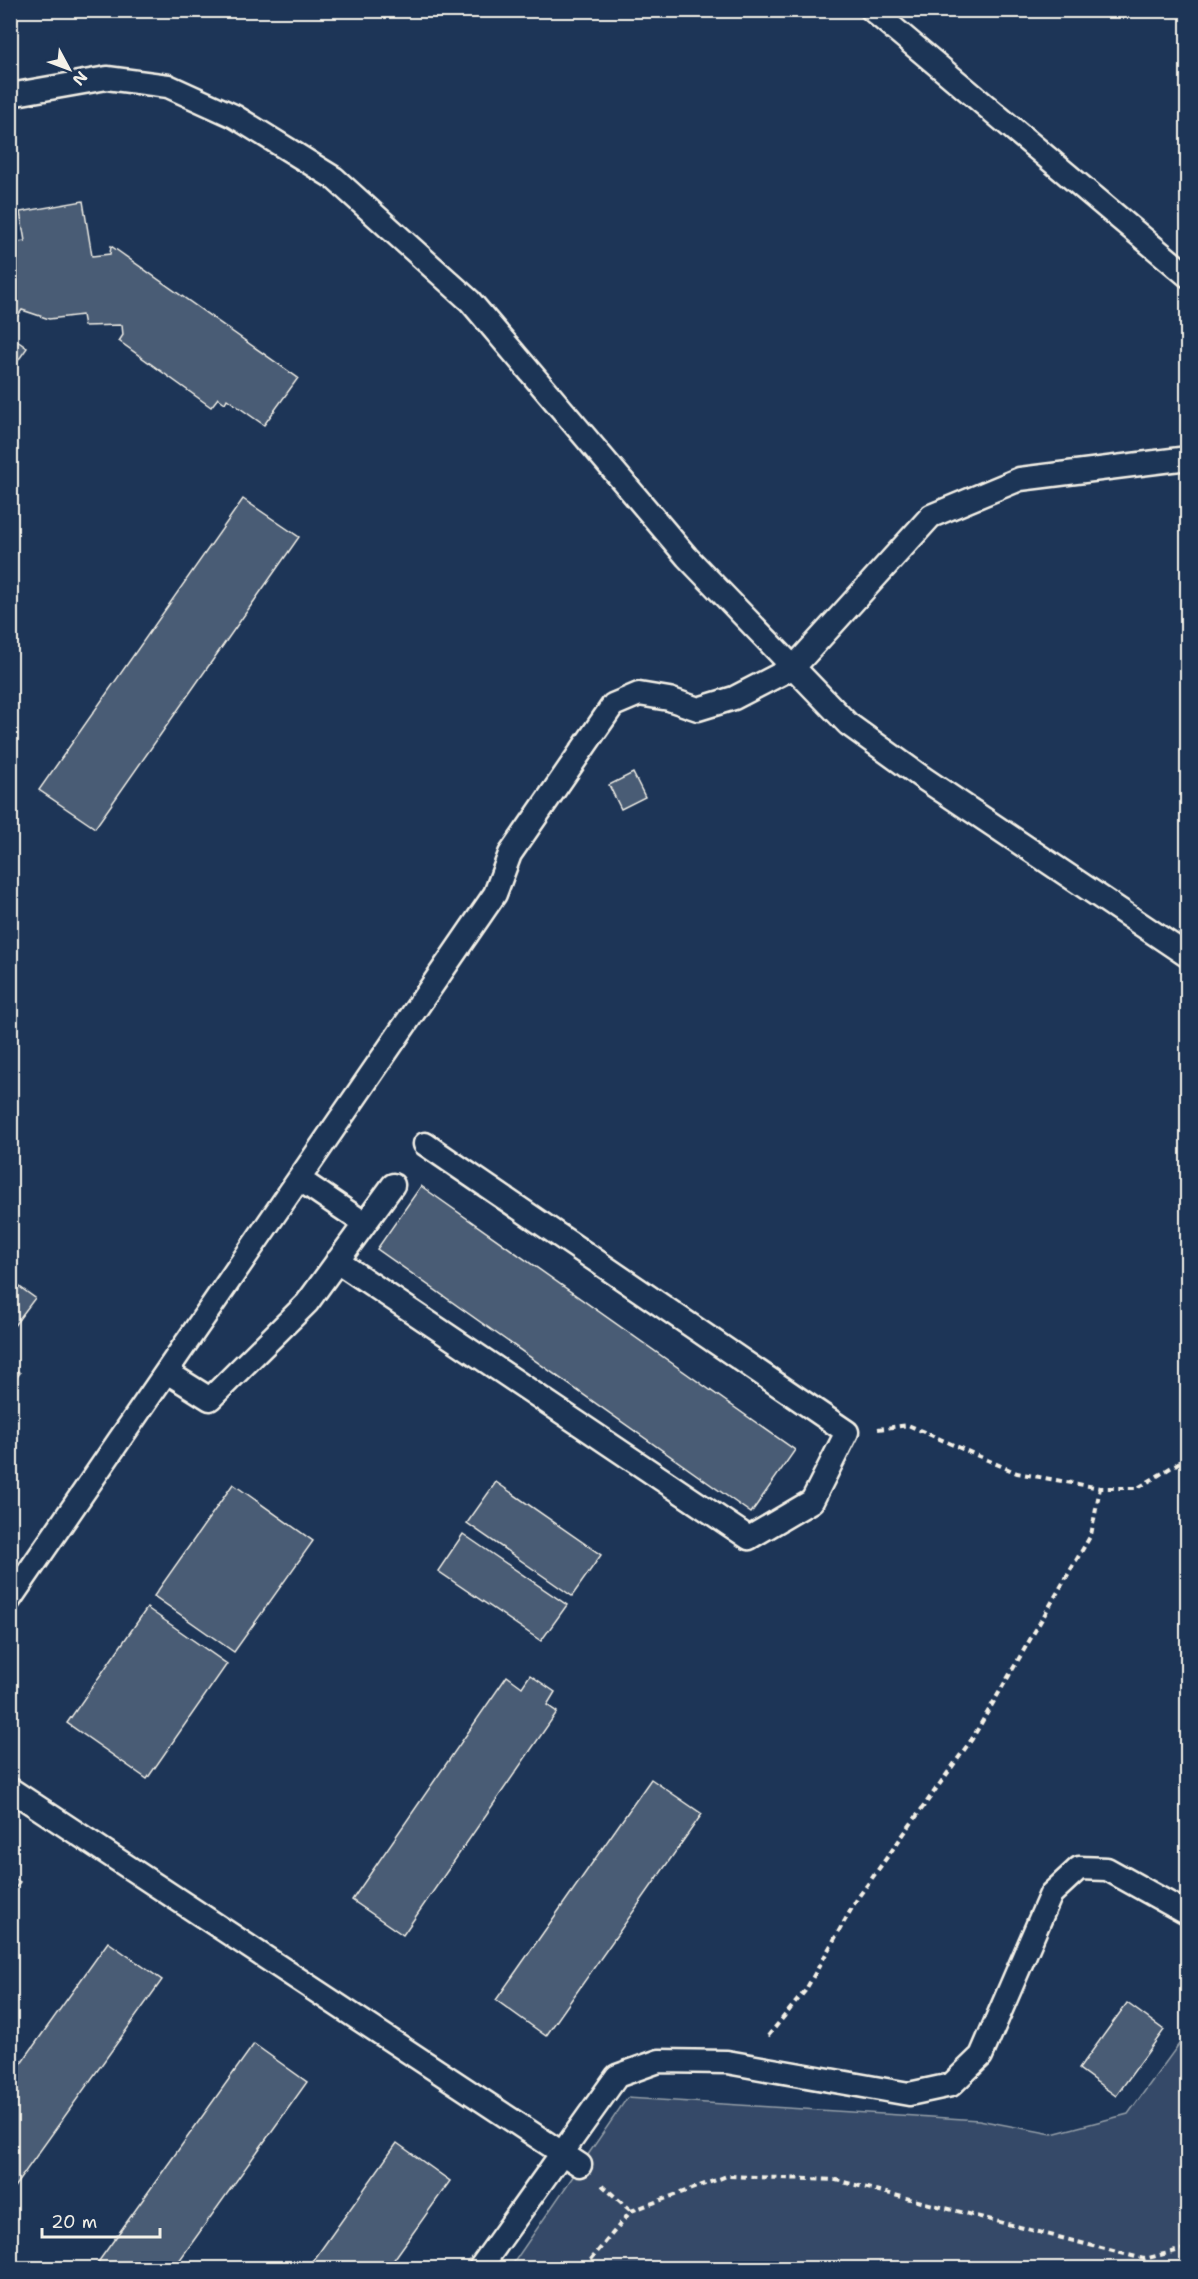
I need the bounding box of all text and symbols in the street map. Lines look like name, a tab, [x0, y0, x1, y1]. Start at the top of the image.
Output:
north arrow	[39, 39, 99, 99]
text: N	[68, 67, 92, 90]
scale bar	[42, 2201, 160, 2239]
text: 20 m	[51, 2210, 97, 2234]

